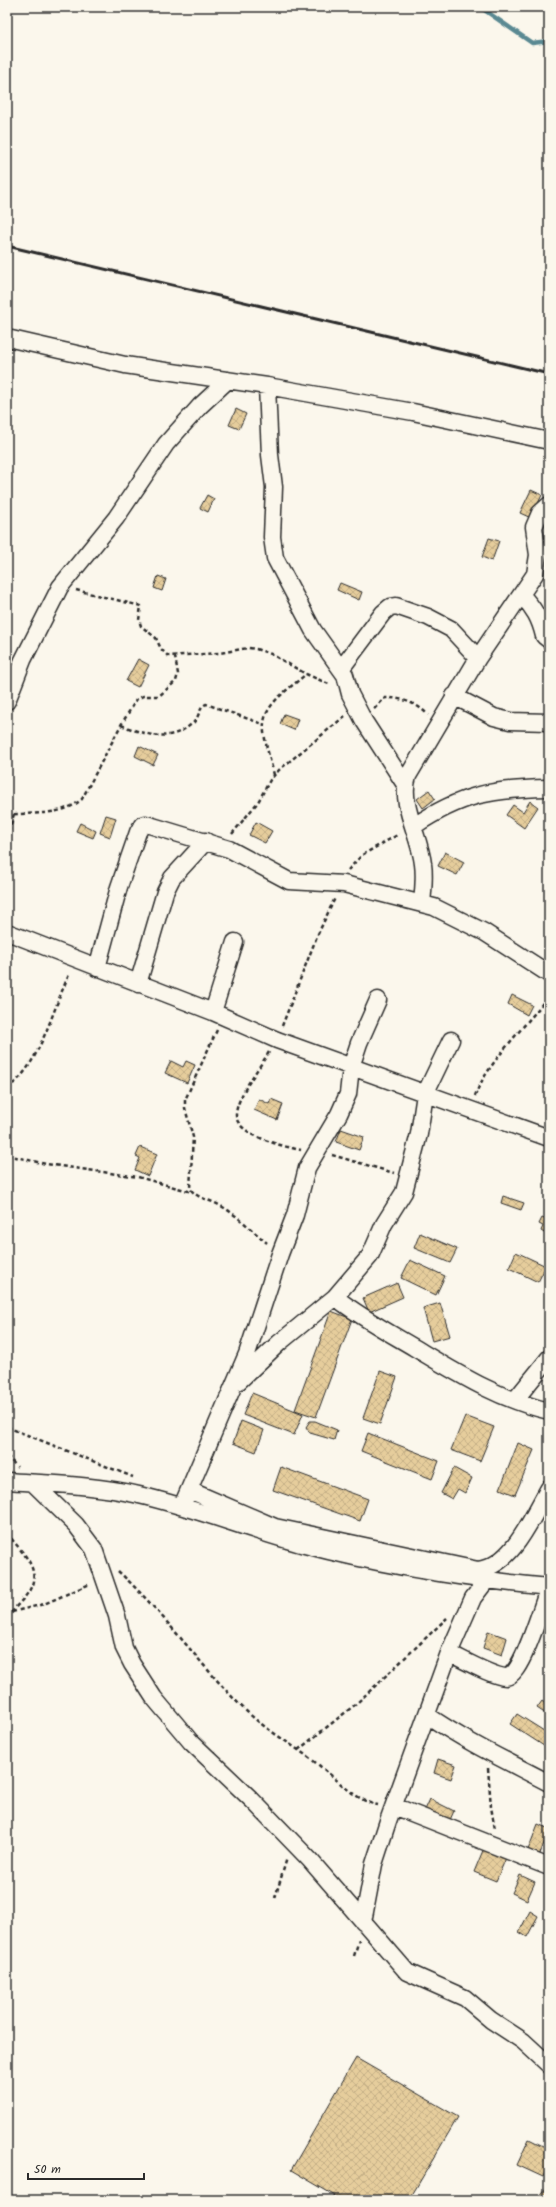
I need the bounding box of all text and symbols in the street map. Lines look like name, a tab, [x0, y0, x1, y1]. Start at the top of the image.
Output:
scale bar	[28, 2155, 144, 2181]
text: 50 m	[34, 2160, 61, 2179]

